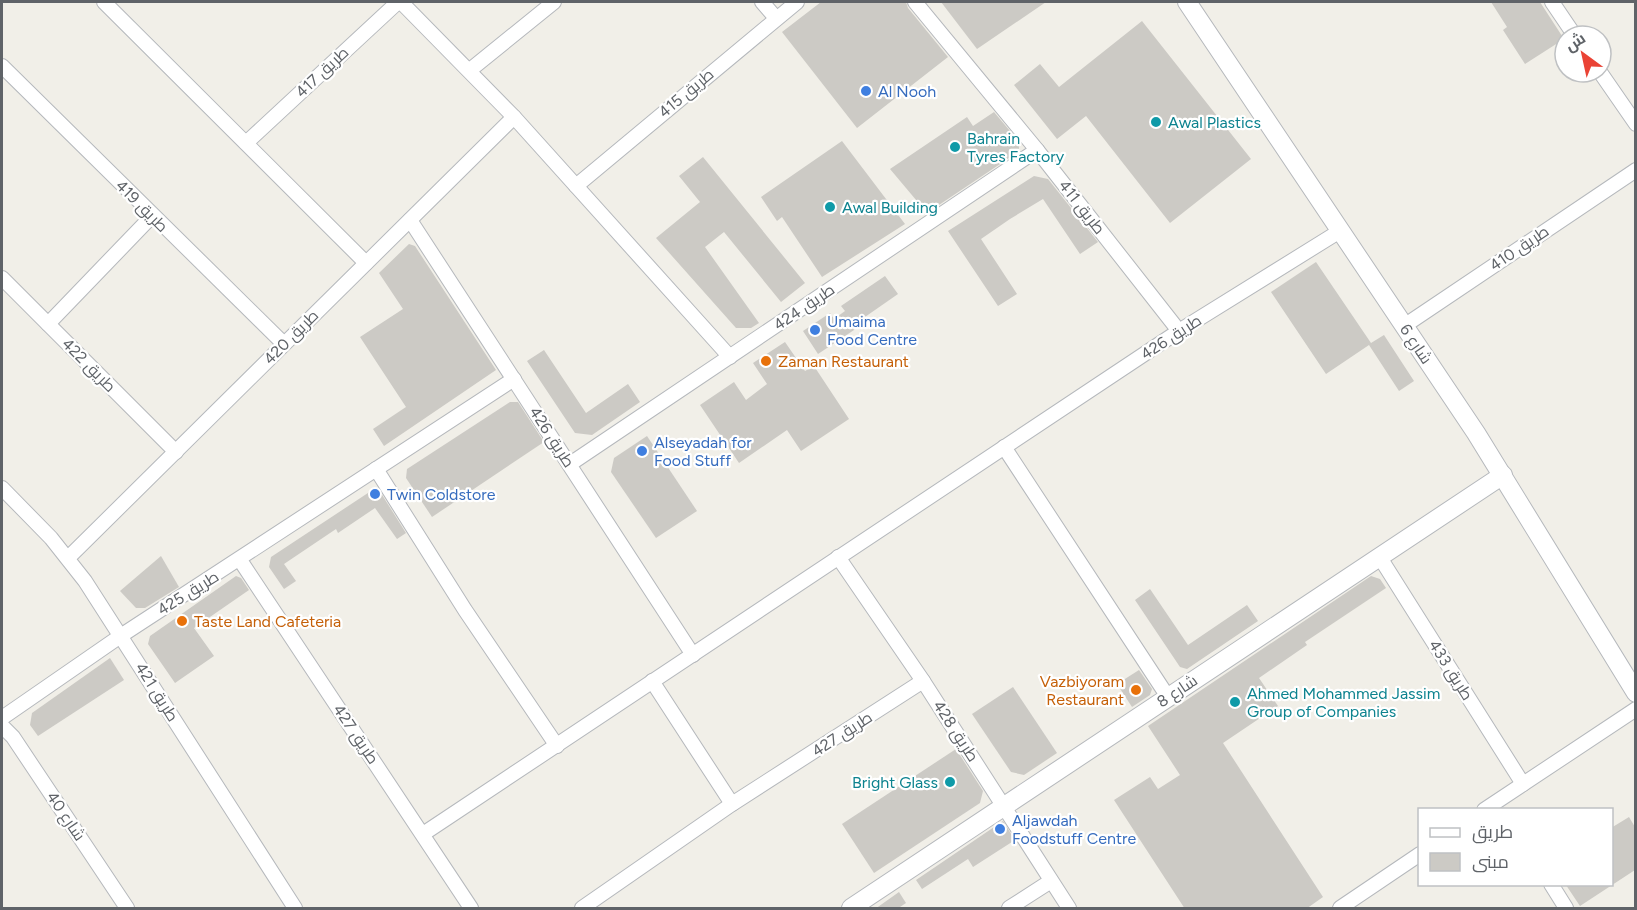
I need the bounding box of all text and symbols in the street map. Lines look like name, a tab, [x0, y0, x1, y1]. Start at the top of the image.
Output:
north arrow	[1553, 24, 1613, 84]
text: ش	[1561, 28, 1589, 55]
street label: طريق 417	[292, 43, 353, 102]
street label: طريق 415	[655, 64, 718, 122]
place label: Al Nooh	[878, 82, 936, 101]
marker: Al Nooh	[859, 84, 873, 98]
place label: Awal Plastics	[1168, 113, 1261, 132]
marker: Awal Plastics	[1149, 115, 1163, 129]
place label: Bahrain Tyres Factory	[967, 129, 1065, 166]
marker: Bahrain Tyres Factory	[948, 140, 962, 154]
street label: طريق 419	[111, 176, 172, 237]
street label: طريق 411	[1054, 176, 1109, 239]
place label: Awal Building	[842, 198, 938, 217]
marker: Awal Building	[823, 200, 837, 214]
street label: طريق 410	[1486, 221, 1553, 276]
street label: طريق 424	[770, 280, 839, 335]
street label: طريق 420	[260, 306, 323, 369]
street label: طريق 426	[1137, 310, 1205, 364]
place label: Umaima Food Centre	[827, 312, 917, 349]
street label: شارع 6	[1394, 320, 1436, 369]
marker: Umaima Food Centre	[808, 323, 822, 337]
street label: طريق 422	[57, 334, 120, 397]
place label: Zaman Restaurant	[778, 352, 909, 371]
marker: Zaman Restaurant	[759, 354, 773, 368]
street label: طريق 426	[525, 403, 579, 471]
place label: Alseyadah for Food Stuff	[654, 433, 752, 470]
marker: Alseyadah for Food Stuff	[635, 444, 649, 458]
place label: Twin Coldstore	[387, 485, 496, 504]
marker: Twin Coldstore	[368, 487, 382, 501]
street label: طريق 425	[154, 567, 223, 620]
place label: Taste Land Cafeteria	[194, 612, 341, 631]
marker: Taste Land Cafeteria	[175, 614, 189, 628]
street label: طريق 433	[1424, 636, 1477, 704]
street label: طريق 421	[131, 659, 183, 726]
street label: شارع 8	[1153, 671, 1202, 713]
place label: Vazbiyoram Restaurant	[1040, 672, 1124, 709]
marker: Vazbiyoram Restaurant	[1129, 683, 1143, 697]
place label: Ahmed Mohammed Jassim Group of Companies	[1247, 684, 1440, 721]
marker: Ahmed Mohammed Jassim Group of Companies	[1228, 695, 1242, 709]
street label: طريق 428	[928, 697, 983, 766]
street label: طريق 427	[328, 701, 383, 768]
street label: طريق 427	[808, 708, 876, 761]
place label: Bright Glass	[852, 773, 938, 792]
marker: Bright Glass	[943, 775, 957, 789]
street label: شارع 40	[41, 788, 89, 845]
legend	[1418, 808, 1613, 886]
place label: Aljawdah Foodstuff Centre	[1012, 811, 1136, 848]
text: طريق	[1472, 821, 1513, 844]
marker: Aljawdah Foodstuff Centre	[993, 822, 1007, 836]
text: مبنى	[1472, 851, 1509, 873]

